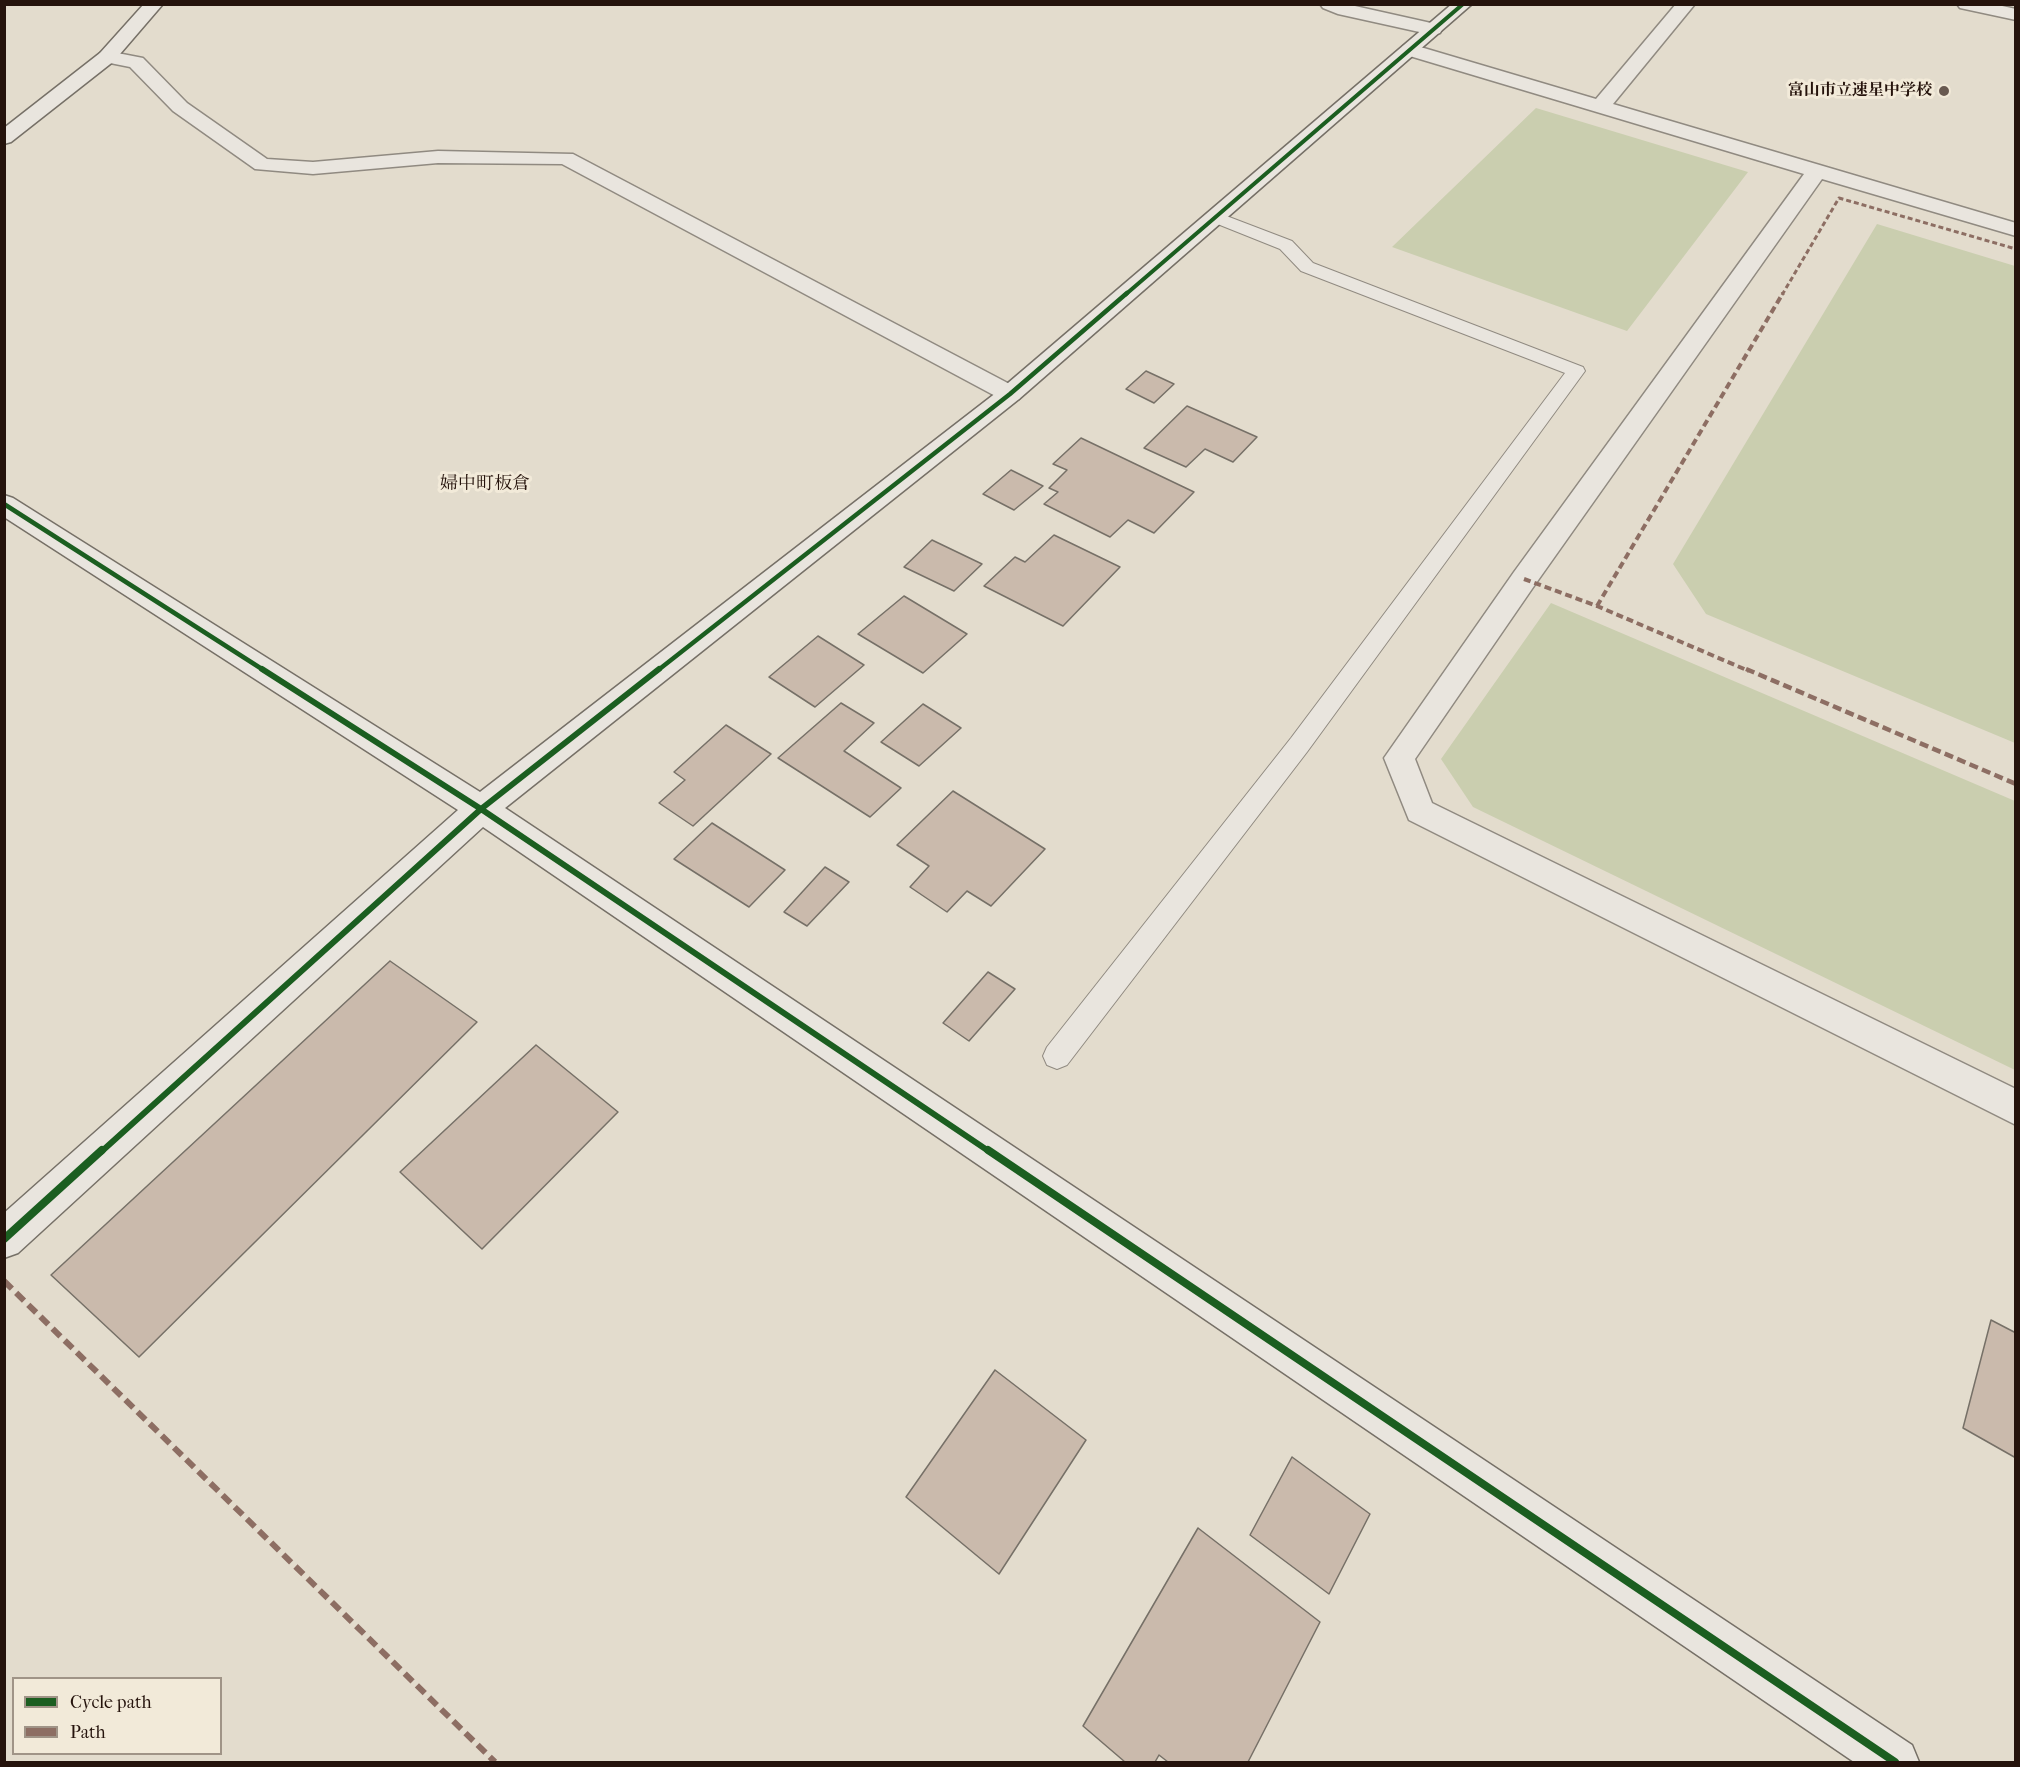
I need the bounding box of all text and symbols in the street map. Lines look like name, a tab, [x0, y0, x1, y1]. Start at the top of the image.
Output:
place label: 富山市立速星中学校	[1788, 81, 1932, 101]
marker: 富山市立速星中学校	[1937, 84, 1951, 98]
district label: 婦中町板倉	[440, 474, 530, 496]
legend	[12, 1677, 222, 1755]
text: Cycle path	[70, 1692, 151, 1713]
text: Path	[70, 1722, 106, 1743]

